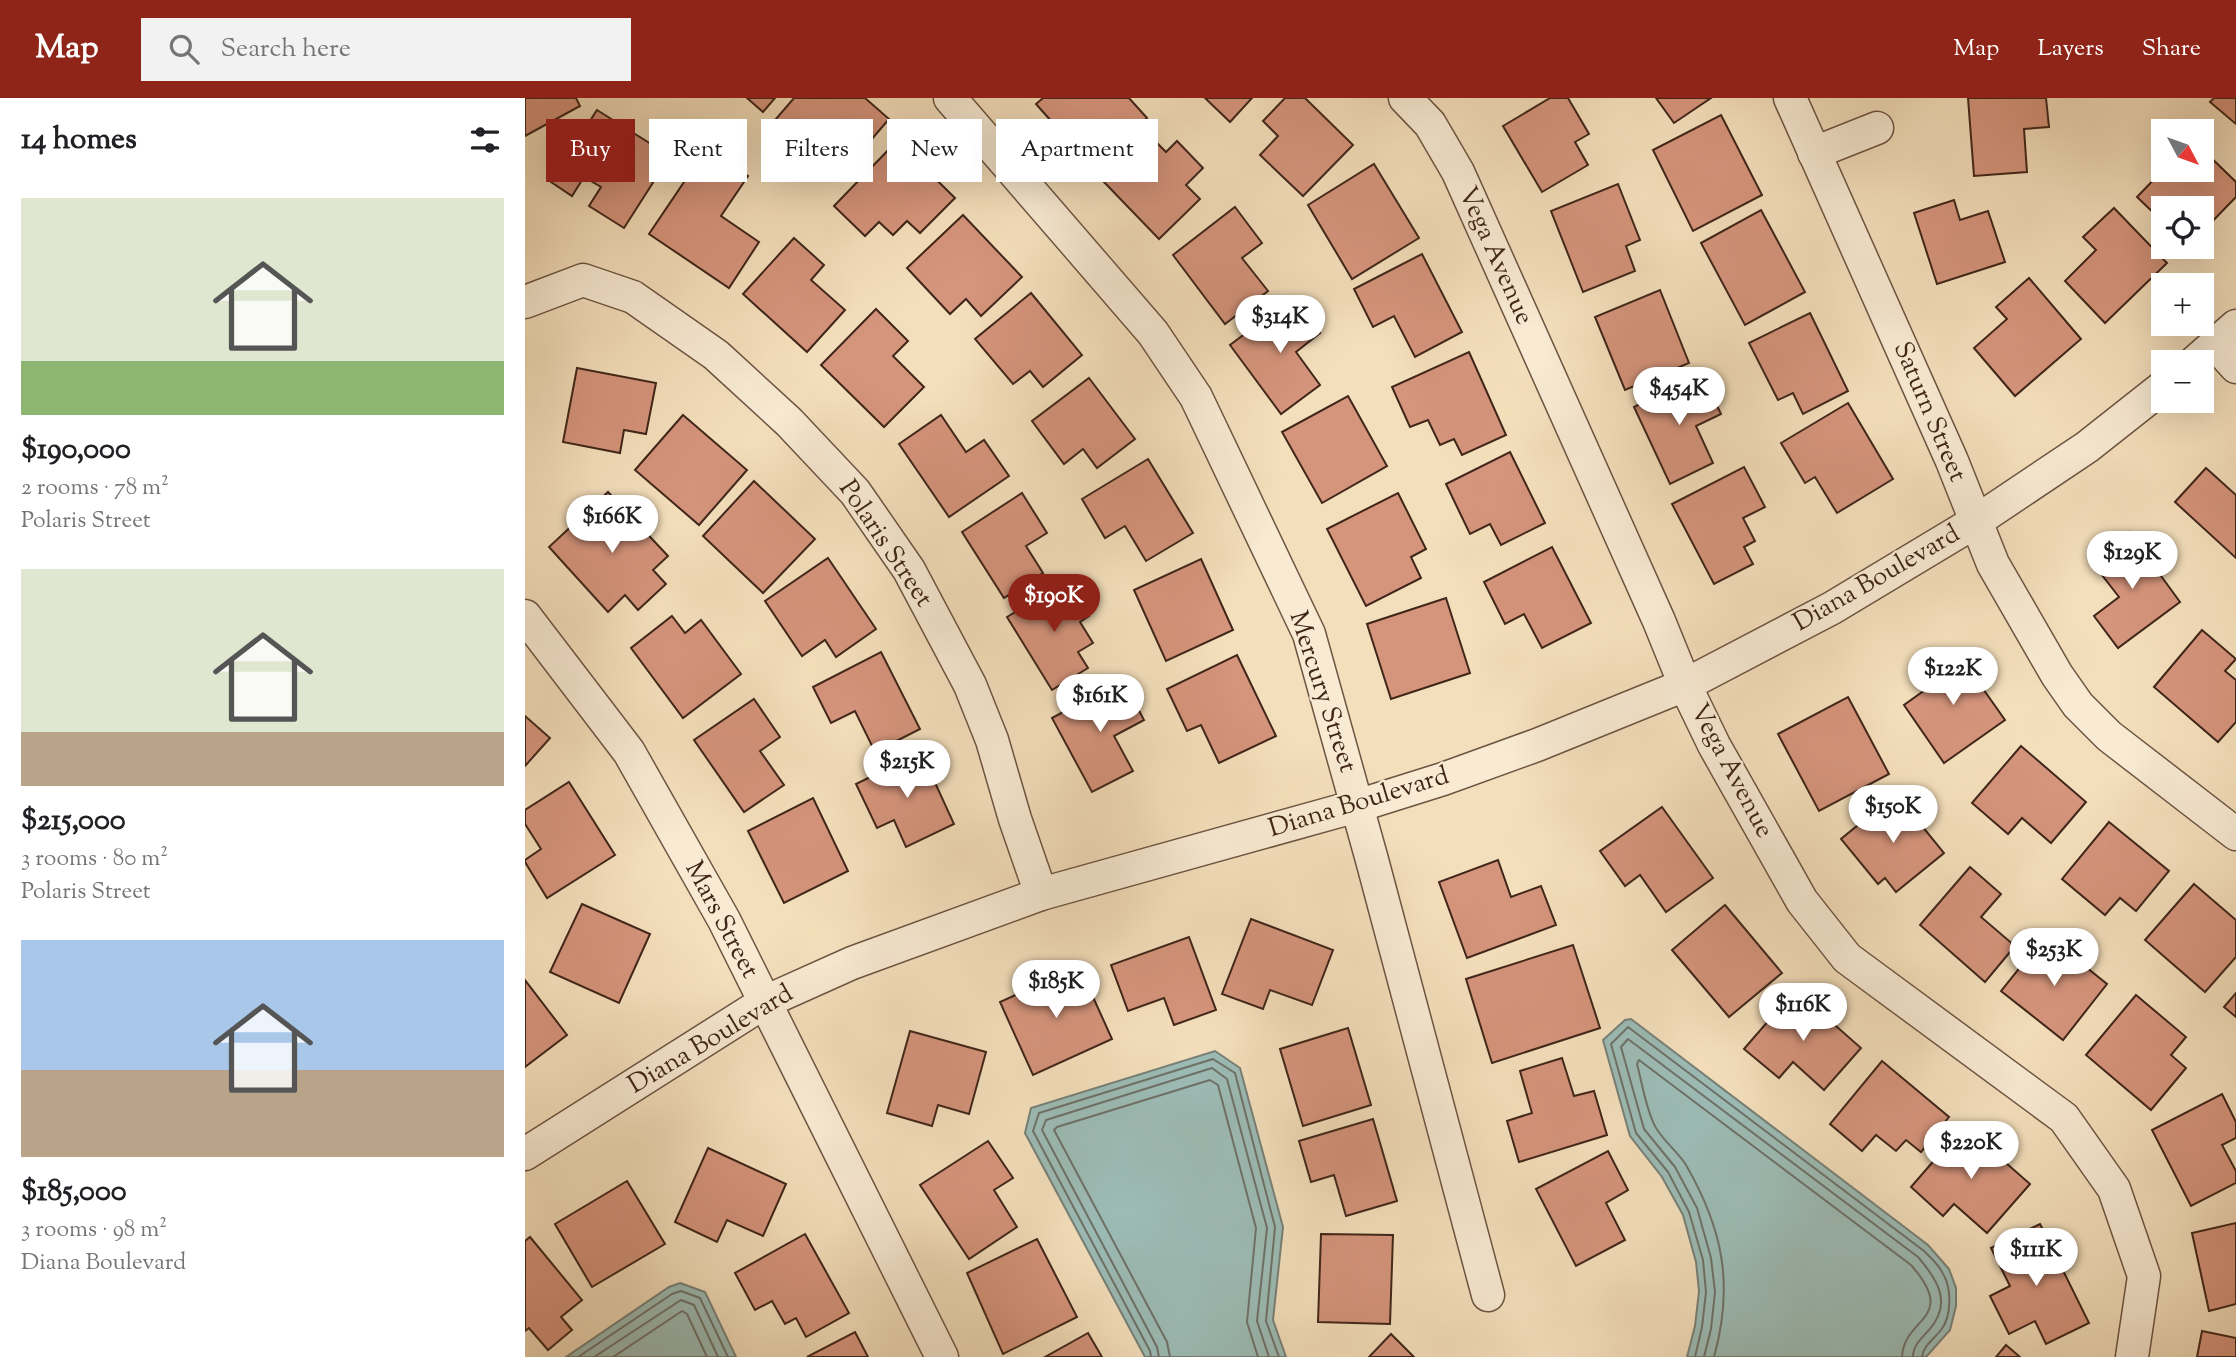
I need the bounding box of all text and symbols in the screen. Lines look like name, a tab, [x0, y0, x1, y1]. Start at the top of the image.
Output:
search box	[141, 18, 631, 81]
text: Map	[35, 25, 99, 73]
icon: search	[165, 30, 203, 68]
text: Search here	[221, 31, 351, 68]
text: Map	[1953, 32, 1999, 66]
text: Layers	[2037, 32, 2104, 66]
text: Share	[2142, 32, 2201, 66]
text: 14 homes	[21, 119, 137, 162]
chip: Buy	[546, 119, 635, 182]
chip: Rent	[649, 119, 747, 182]
chip: Filters	[761, 119, 873, 182]
chip: New	[887, 119, 982, 182]
chip: Apartment	[996, 119, 1158, 182]
north arrow	[2151, 119, 2214, 182]
map controls	[2151, 119, 2214, 413]
icon: filters	[466, 121, 504, 159]
street label: Vega Avenue	[1448, 181, 1542, 331]
button: locate	[2151, 196, 2214, 259]
icon: home	[200, 243, 326, 369]
button: +	[2151, 273, 2214, 336]
pin: $314K	[1231, 296, 1329, 355]
text: $314K	[1251, 301, 1309, 334]
street label: Saturn Street	[1883, 336, 1975, 488]
button: −	[2151, 350, 2214, 413]
pin: $454K	[1630, 368, 1728, 427]
text: $454K	[1649, 373, 1709, 406]
text: $190,000	[21, 429, 131, 472]
text: 2 rooms · 78 m²	[21, 472, 169, 505]
street label: Polaris Street	[829, 473, 941, 615]
pin: $166K	[563, 496, 661, 555]
text: $166K	[582, 501, 642, 534]
text: Polaris Street	[21, 505, 151, 538]
street label: Diana Boulevard	[1787, 516, 1967, 642]
pin: $129K	[2083, 532, 2181, 591]
text: $129K	[2103, 537, 2161, 570]
pin: $190K	[1005, 574, 1103, 634]
text: $190K	[1024, 580, 1084, 613]
street label: Mercury Street	[1279, 607, 1366, 777]
icon: home	[200, 614, 326, 740]
pin: $122K	[1904, 648, 2002, 707]
text: $122K	[1924, 653, 1982, 686]
pin: $161K	[1051, 674, 1149, 734]
text: $161K	[1072, 680, 1128, 713]
street label: Vega Avenue	[1680, 697, 1782, 845]
pin: $215K	[858, 740, 956, 800]
text: $215K	[879, 746, 935, 779]
street label: Diana Boulevard	[1264, 758, 1454, 848]
pin: $150K	[1844, 786, 1942, 845]
text: $150K	[1865, 791, 1921, 824]
text: $215,000	[21, 800, 126, 843]
text: 3 rooms · 80 m²	[21, 843, 168, 876]
street label: Mars Street	[675, 855, 767, 985]
text: Polaris Street	[21, 876, 151, 909]
pin: $253K	[2005, 928, 2103, 988]
text: $253K	[2026, 934, 2082, 967]
pin: $185K	[1007, 960, 1105, 1020]
text: $185K	[1028, 966, 1084, 999]
street label: Diana Boulevard	[621, 976, 801, 1104]
pin: $116K	[1754, 984, 1852, 1043]
icon: home	[200, 985, 326, 1111]
text: $116K	[1775, 989, 1831, 1022]
pin: $220K	[1922, 1122, 2020, 1181]
text: $220K	[1940, 1127, 2002, 1160]
text: $185,000	[21, 1171, 127, 1214]
text: 3 rooms · 98 m²	[21, 1214, 167, 1247]
pin: $111K	[1987, 1228, 2085, 1288]
text: $111K	[2010, 1234, 2062, 1267]
text: Diana Boulevard	[21, 1247, 186, 1280]

